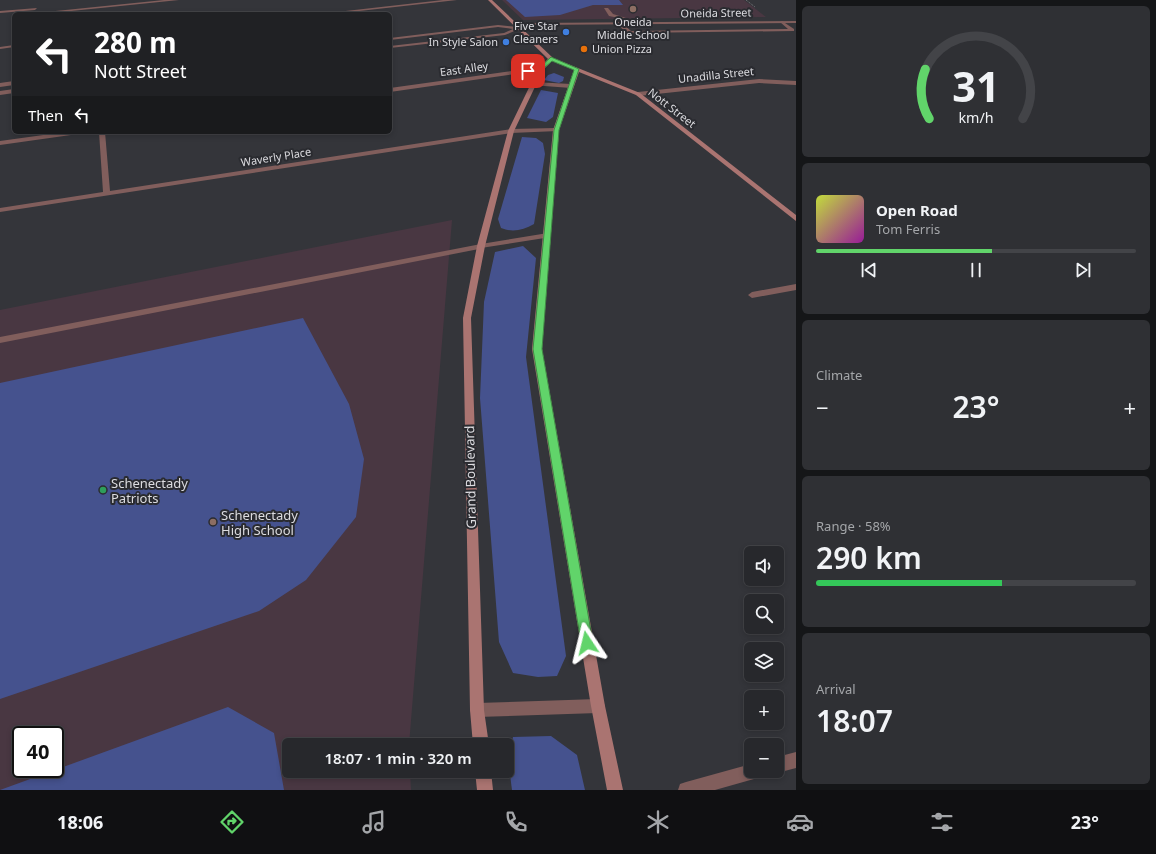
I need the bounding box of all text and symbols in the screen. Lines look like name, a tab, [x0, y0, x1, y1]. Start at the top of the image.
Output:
marker: Oneida Middle School	[628, 4, 638, 14]
street label: Oneida Street	[680, 4, 752, 21]
place label: Oneida Middle School	[597, 14, 669, 42]
place label: Five Star Cleaners	[513, 18, 558, 46]
text: 280 m	[94, 23, 177, 61]
marker: Five Star Cleaners	[561, 27, 571, 37]
icon: left	[28, 28, 80, 80]
place label: In Style Salon	[429, 34, 498, 49]
marker: In Style Salon	[501, 37, 511, 47]
place label: Union Pizza	[592, 41, 652, 56]
marker: Union Pizza	[579, 44, 589, 54]
pin	[511, 54, 545, 88]
street label: East Alley	[439, 58, 489, 79]
text: 31	[952, 58, 1000, 114]
text: Nott Street	[94, 59, 187, 83]
icon: arrive	[517, 60, 539, 82]
street label: Unadilla Street	[677, 63, 755, 86]
street label: Nott Street	[645, 84, 699, 131]
icon: left	[71, 104, 93, 126]
text: Then	[28, 105, 63, 125]
text: km/h	[958, 108, 994, 127]
street label: Waverly Place	[240, 144, 312, 169]
text: Open Road	[876, 200, 958, 220]
text: Tom Ferris	[876, 220, 940, 238]
icon: previous	[858, 259, 880, 281]
icon: pause	[965, 259, 987, 281]
icon: next	[1072, 259, 1094, 281]
text: Climate	[816, 366, 862, 384]
text: 23°	[952, 386, 1000, 427]
text: −	[816, 392, 829, 422]
text: +	[1123, 392, 1136, 422]
street label: Grand Boulevard	[460, 425, 480, 529]
place label: Schenectady Patriots	[111, 474, 188, 507]
marker: Schenectady Patriots	[98, 485, 108, 495]
place label: Schenectady High School	[221, 506, 298, 539]
marker: Schenectady High School	[208, 517, 218, 527]
text: Range · 58%	[816, 517, 891, 535]
text: 290 km	[816, 537, 922, 578]
map controls	[744, 546, 784, 778]
button: sound	[744, 546, 784, 586]
button: search	[744, 594, 784, 634]
position arrow	[566, 622, 608, 664]
button: layers	[744, 642, 784, 682]
text: Arrival	[816, 680, 856, 698]
button: +	[744, 690, 784, 730]
text: 18:07	[816, 700, 893, 741]
speed limit sign: 40	[12, 726, 64, 778]
button: −	[744, 738, 784, 778]
text: 18:07 · 1 min · 320 m	[324, 748, 472, 768]
icon: directions	[218, 808, 246, 836]
icon: music	[360, 808, 388, 836]
icon: phone	[502, 808, 530, 836]
icon: climate	[644, 808, 672, 836]
icon: car	[786, 808, 814, 836]
icon: filters	[928, 808, 956, 836]
text: 18:06	[57, 810, 103, 834]
text: 23°	[1071, 810, 1099, 834]

